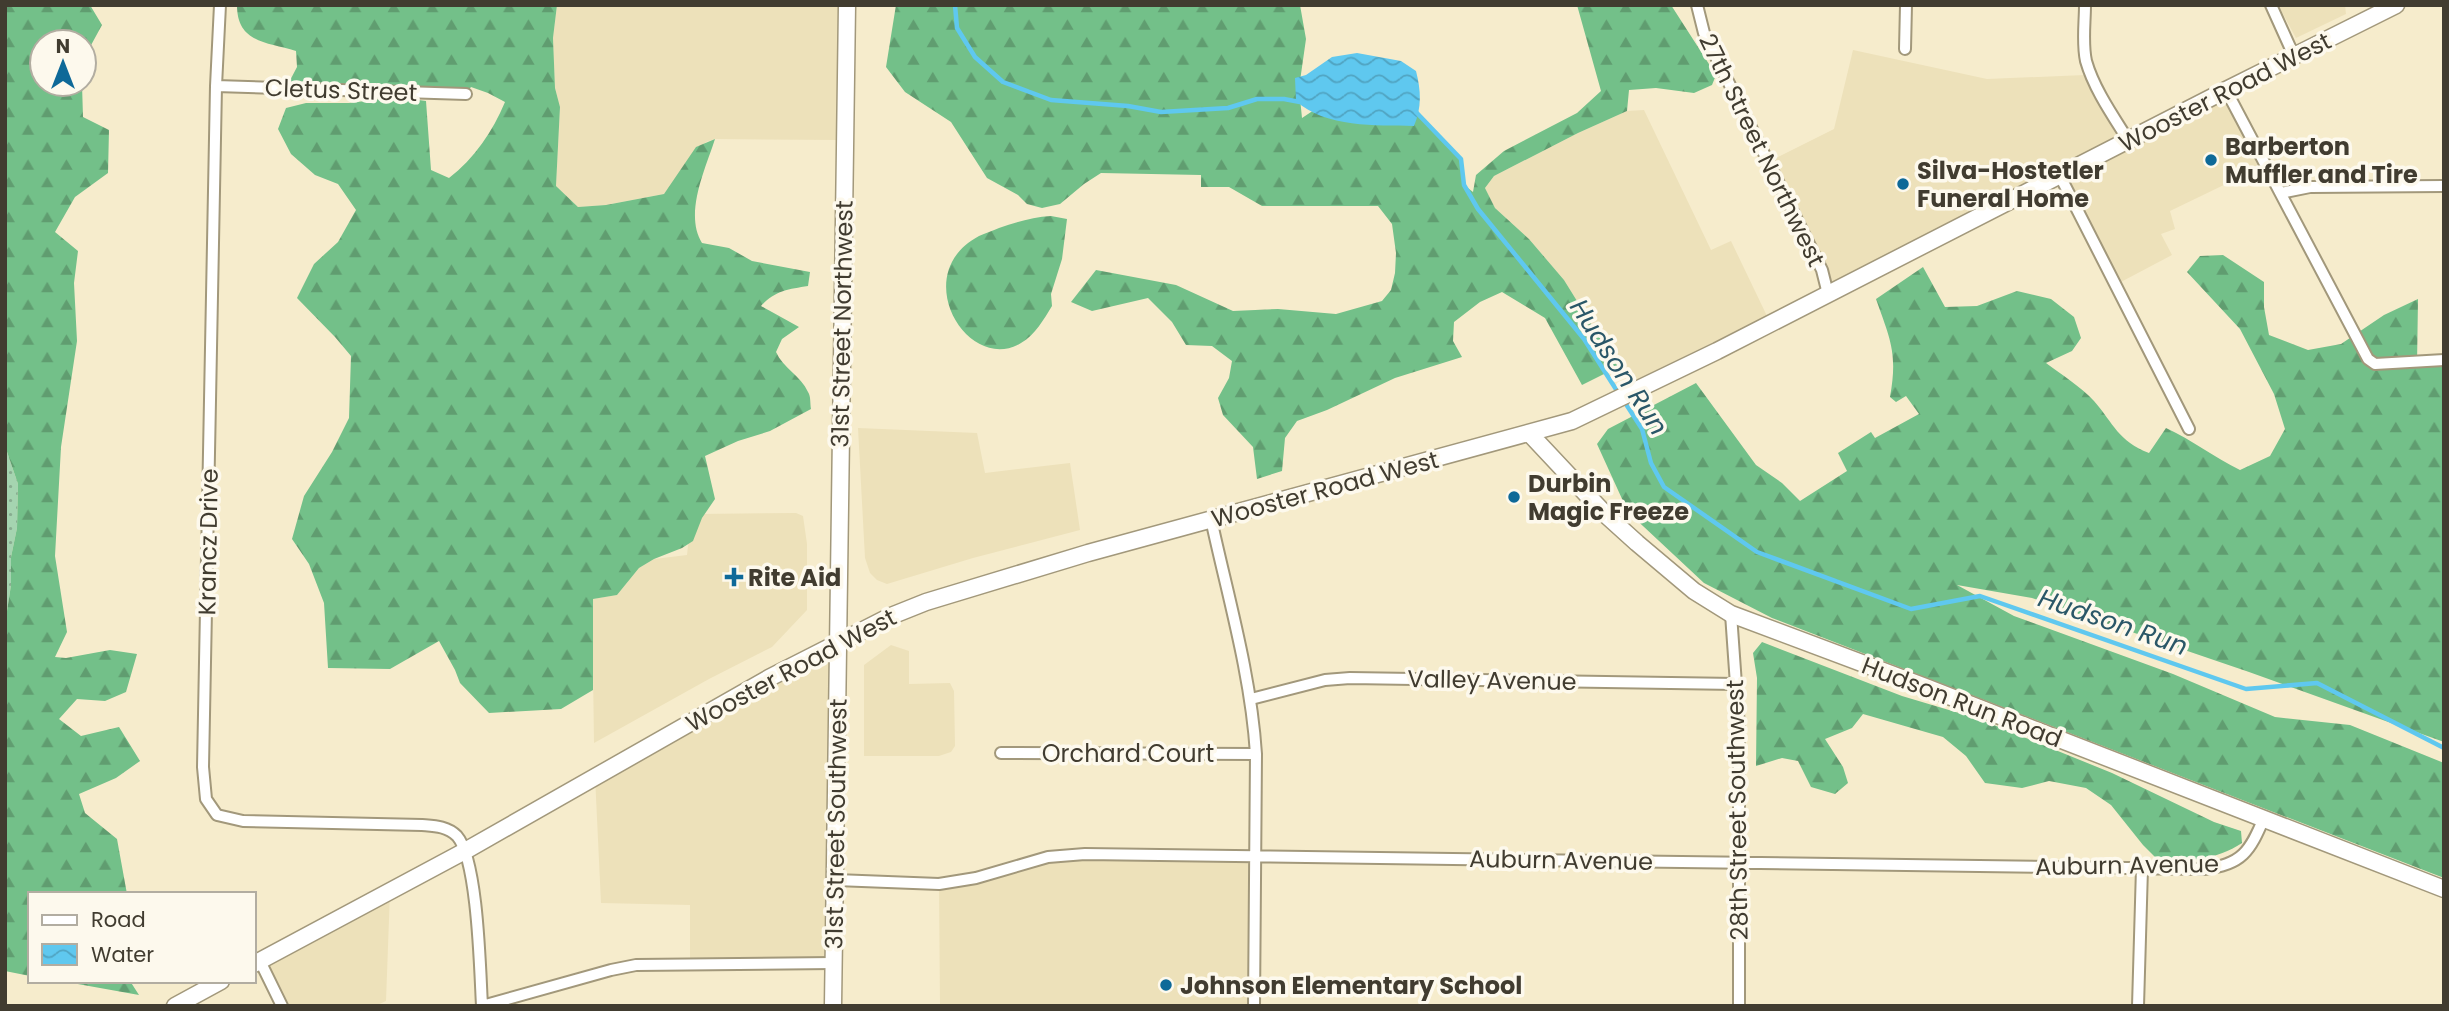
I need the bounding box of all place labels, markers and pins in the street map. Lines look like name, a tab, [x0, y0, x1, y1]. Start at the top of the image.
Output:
place label: Barberton Muffler and Tire	[2225, 130, 2418, 191]
marker: Barberton Muffler and Tire	[2203, 152, 2219, 168]
place label: Silva-Hostetler Funeral Home	[1917, 154, 2104, 215]
marker: Silva-Hostetler Funeral Home	[1895, 176, 1911, 192]
place label: Durbin Magic Freeze	[1528, 467, 1689, 528]
marker: Durbin Magic Freeze	[1506, 489, 1522, 505]
place label: Rite Aid	[748, 561, 841, 594]
marker: Rite Aid	[726, 569, 742, 585]
place label: Johnson Elementary School	[1180, 969, 1522, 1002]
marker: Johnson Elementary School	[1158, 977, 1174, 993]

